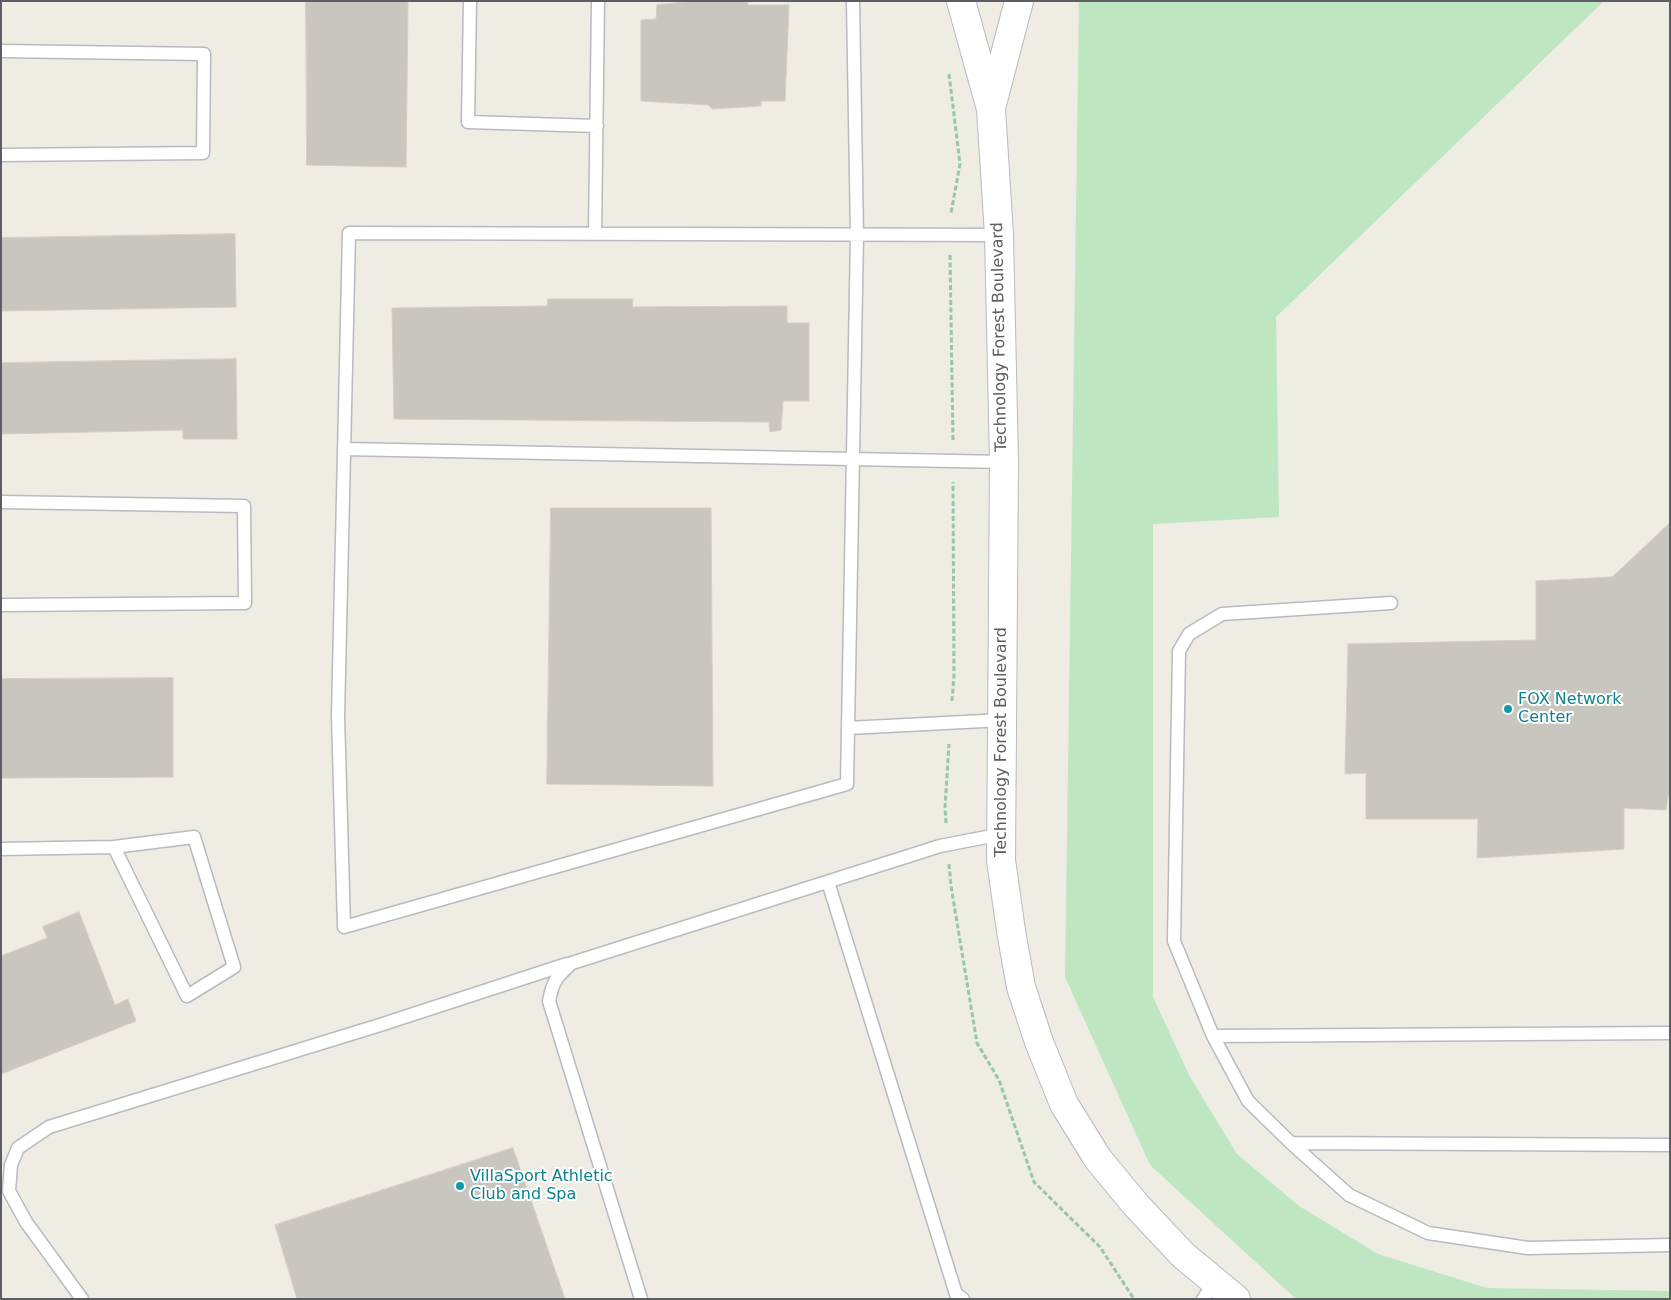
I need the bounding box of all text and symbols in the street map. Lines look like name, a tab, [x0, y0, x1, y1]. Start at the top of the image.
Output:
street label: Technology Forest Boulevard	[988, 222, 1012, 452]
street label: Technology Forest Boulevard	[992, 627, 1012, 857]
place label: FOX Network Center	[1518, 690, 1622, 728]
marker: FOX Network Center	[1502, 703, 1514, 715]
place label: VillaSport Athletic Club and Spa	[470, 1167, 613, 1205]
marker: VillaSport Athletic Club and Spa	[454, 1180, 466, 1192]

